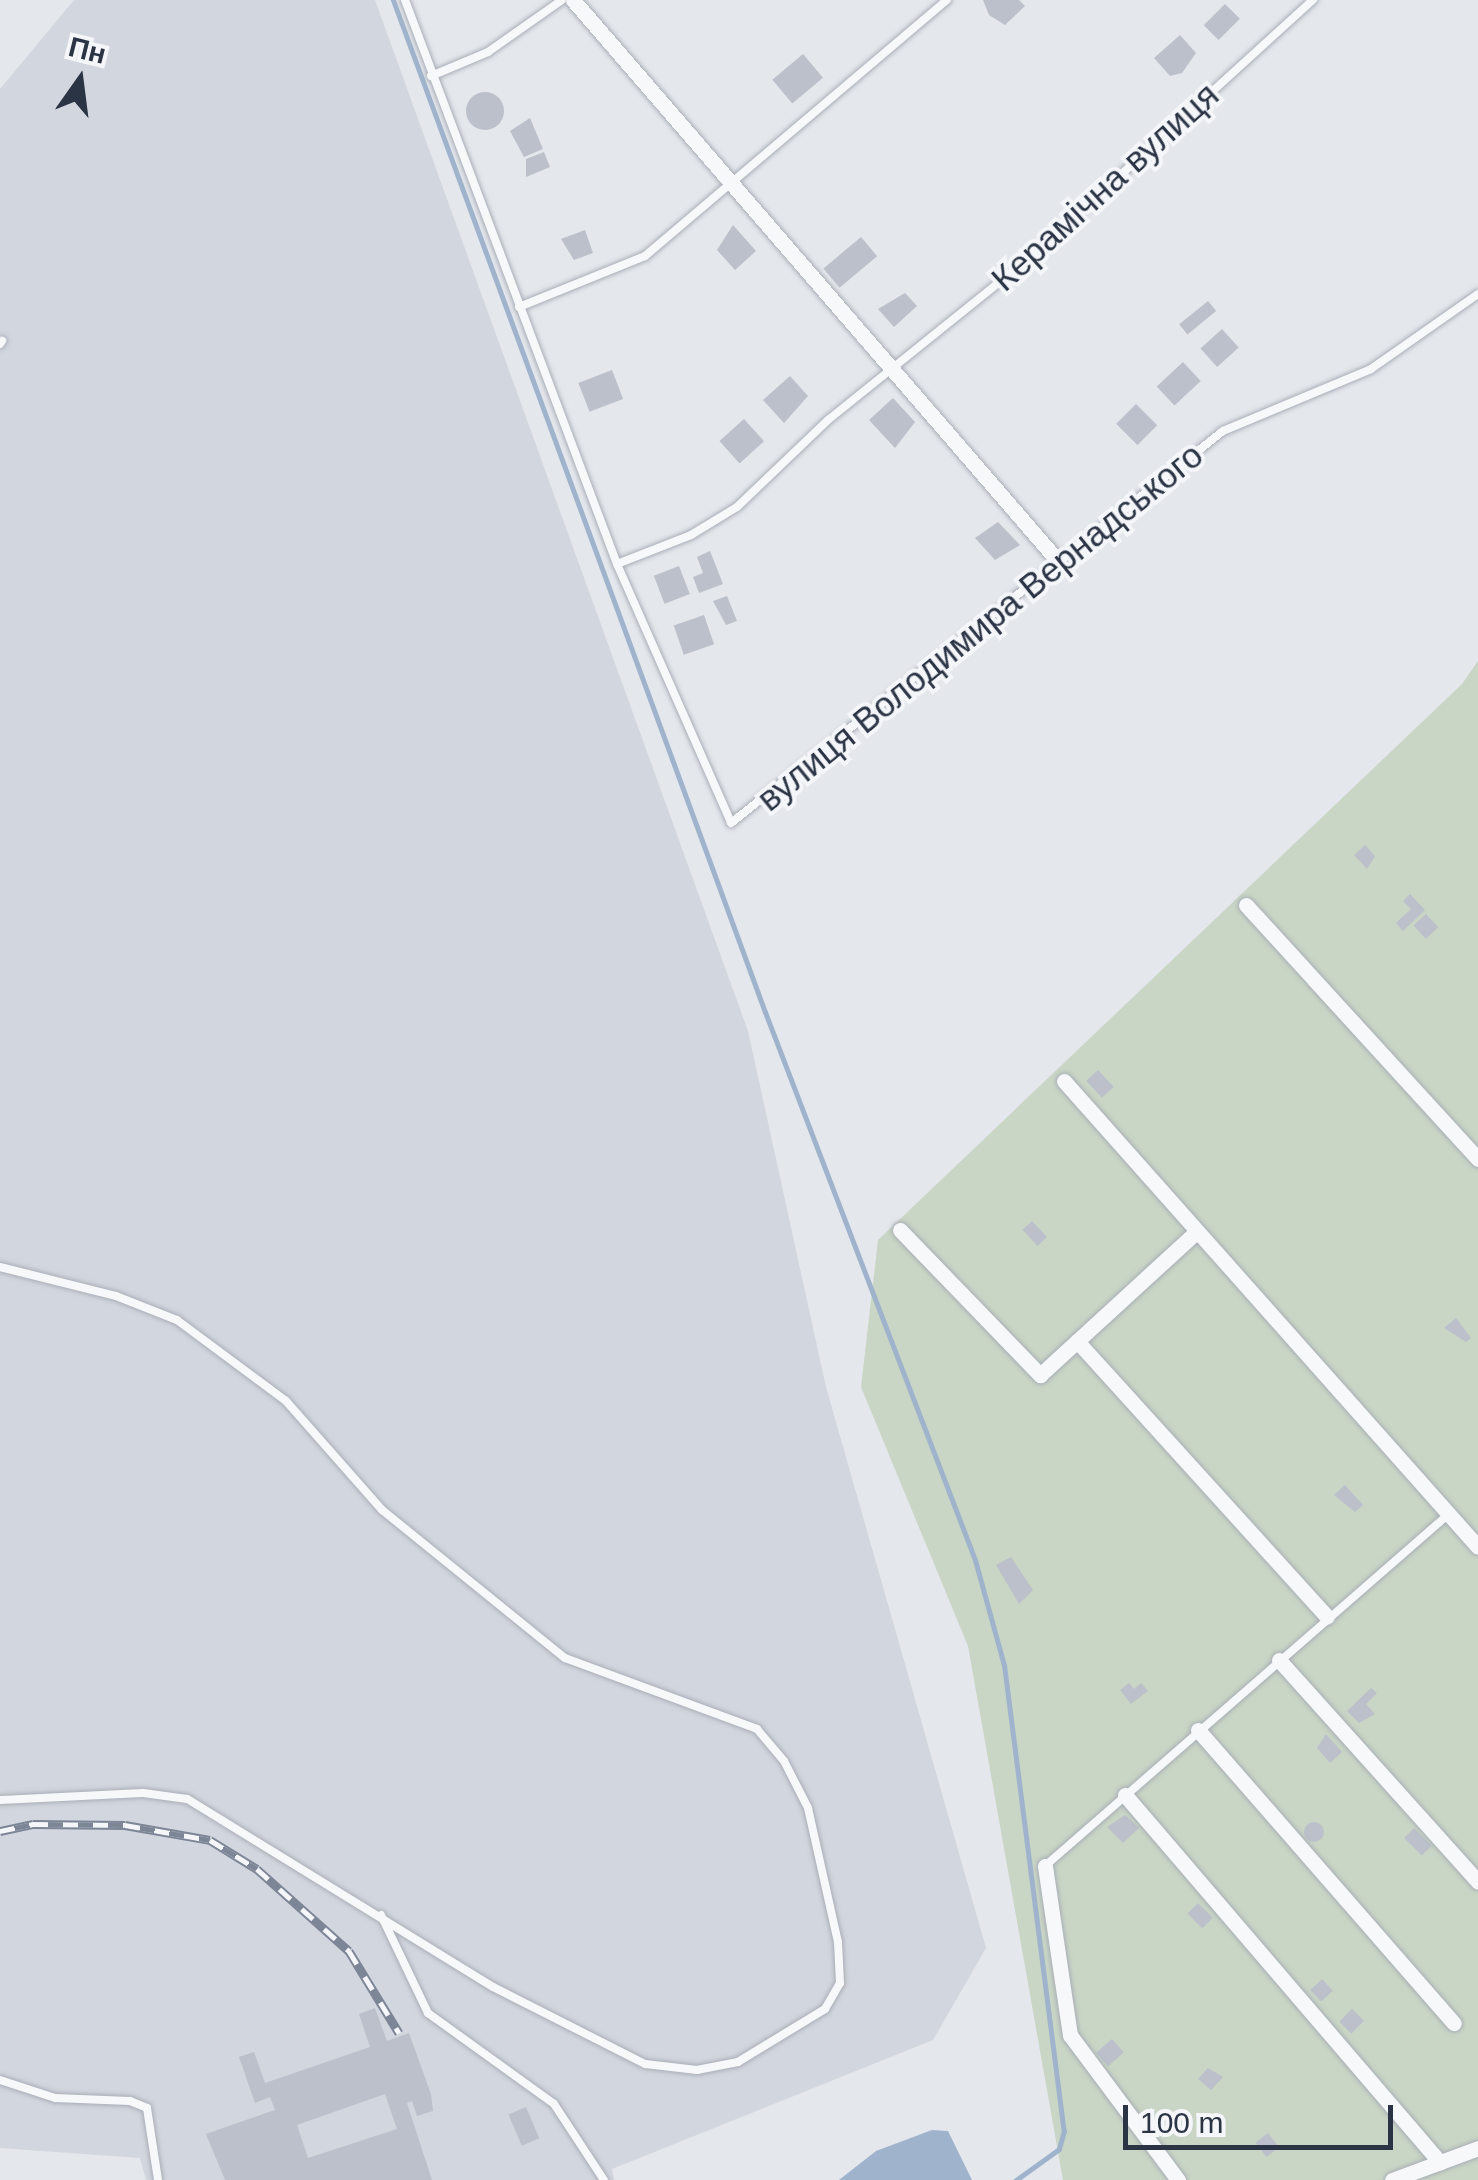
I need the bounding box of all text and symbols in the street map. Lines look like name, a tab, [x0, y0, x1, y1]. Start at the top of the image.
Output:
north arrow	[30, 30, 130, 130]
text: Пн	[66, 31, 109, 70]
street label: Керамічна вулиця	[983, 74, 1227, 300]
street label: вулиця Володимира Вернадського	[749, 434, 1211, 820]
scale bar	[1128, 2085, 1398, 2147]
text: 100 m	[1140, 2106, 1223, 2139]

